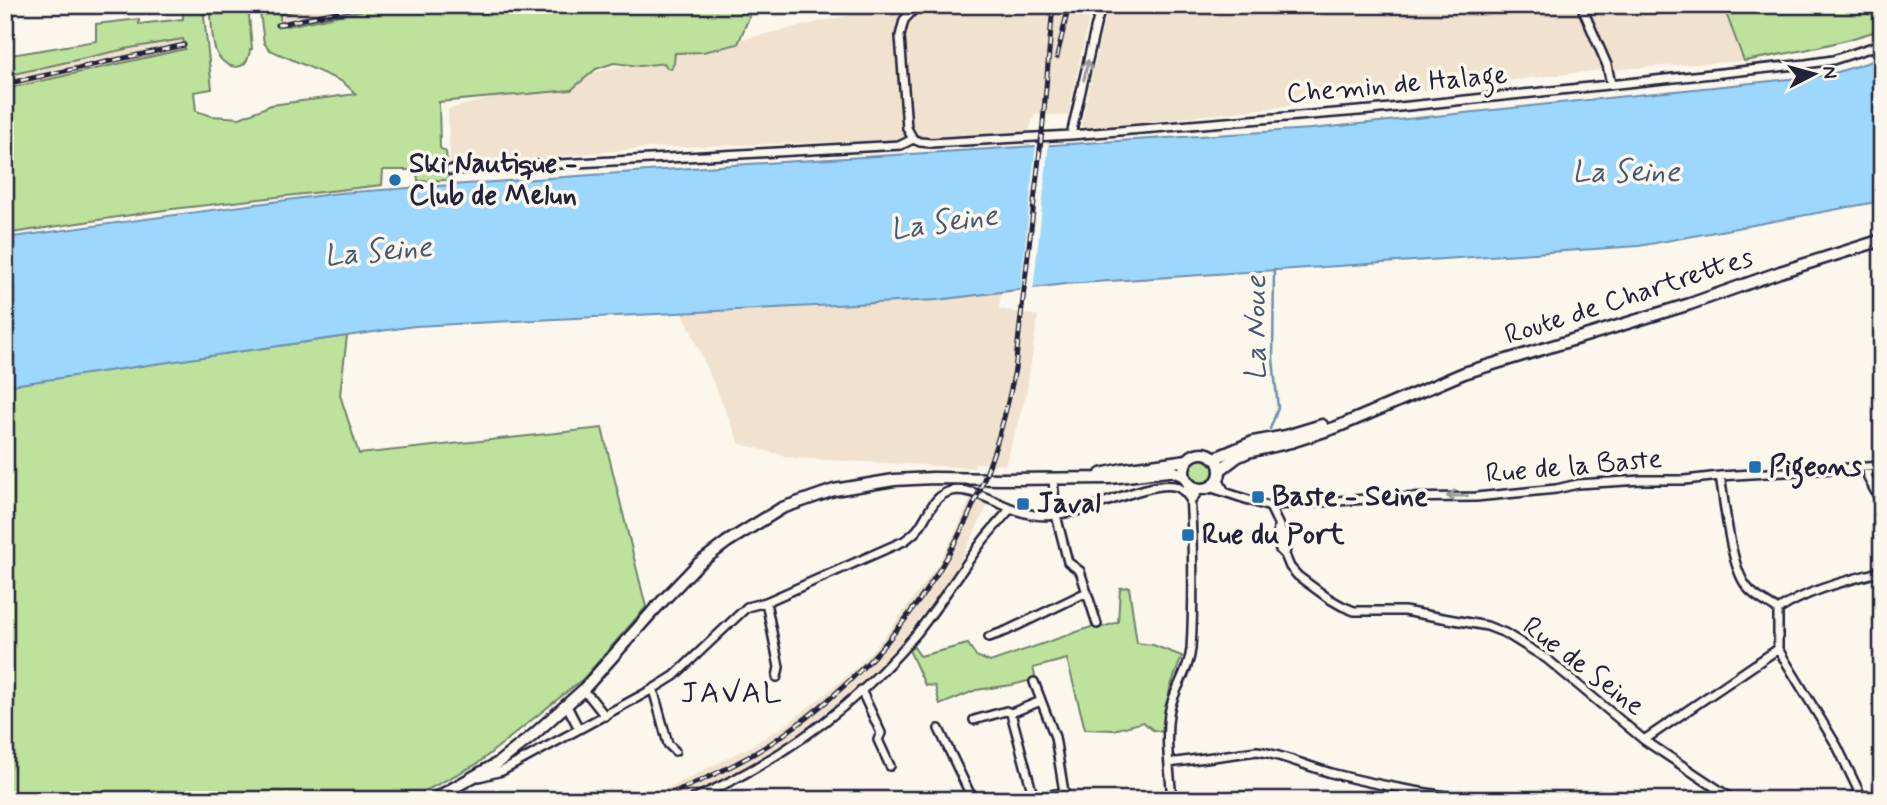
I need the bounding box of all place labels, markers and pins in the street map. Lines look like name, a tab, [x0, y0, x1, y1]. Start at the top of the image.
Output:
place label: Ski Nautique - Club de Melun	[409, 146, 577, 215]
marker: Ski Nautique - Club de Melun	[387, 172, 403, 188]
place label: Pigeons	[1769, 449, 1863, 489]
marker: Pigeons	[1747, 459, 1763, 475]
place label: Baste - Seine	[1272, 479, 1428, 516]
place label: Javal	[1037, 486, 1101, 523]
marker: Baste - Seine	[1250, 489, 1266, 505]
marker: Javal	[1015, 496, 1031, 512]
place label: Rue du Port	[1202, 517, 1345, 554]
marker: Rue du Port	[1180, 527, 1196, 543]

